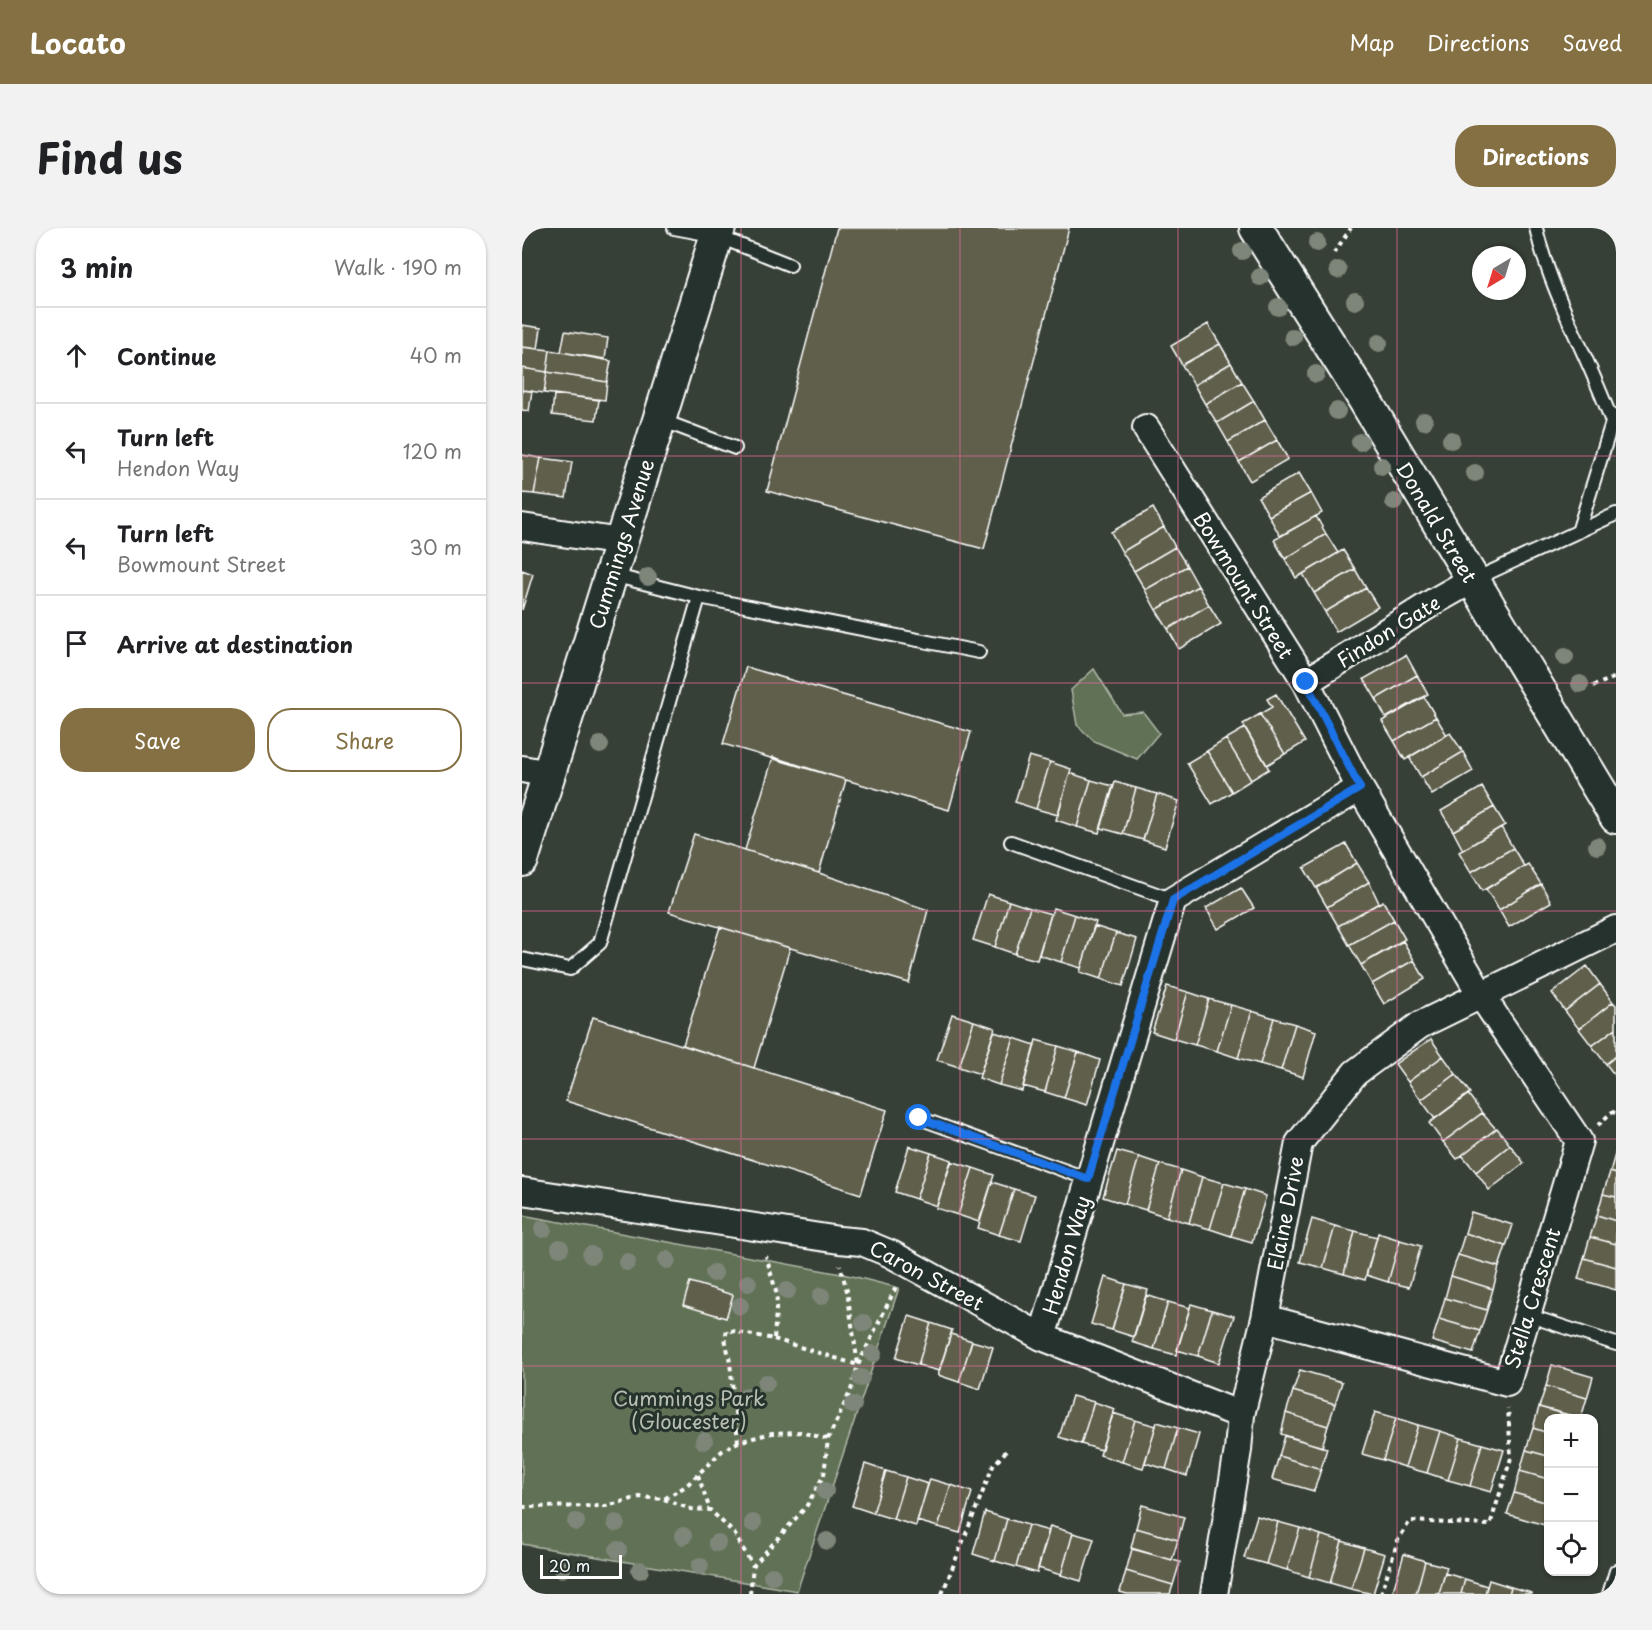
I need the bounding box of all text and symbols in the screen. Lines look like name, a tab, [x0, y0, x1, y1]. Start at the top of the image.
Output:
text: Locato	[30, 21, 126, 64]
text: Map	[1349, 26, 1394, 58]
text: Directions	[1427, 26, 1529, 58]
text: Saved	[1562, 26, 1622, 58]
text: Find us	[36, 125, 183, 188]
button: Directions	[1455, 125, 1616, 187]
north arrow	[1472, 246, 1526, 300]
text: 3 min	[60, 248, 133, 287]
text: Walk · 190 m	[334, 252, 462, 282]
icon: ahead	[60, 339, 93, 372]
text: Continue	[117, 339, 216, 372]
text: 40 m	[410, 340, 462, 370]
text: Turn left	[117, 420, 214, 453]
icon: left	[60, 435, 93, 468]
text: 120 m	[403, 436, 462, 466]
text: Hendon Way	[117, 453, 239, 483]
street label: Cummings Avenue	[581, 455, 661, 633]
street label: Donald Street	[1389, 456, 1485, 588]
street label: Bowmount Street	[1187, 506, 1301, 664]
text: Turn left	[117, 516, 214, 549]
icon: left	[60, 531, 93, 564]
text: 30 m	[409, 532, 462, 562]
text: Bowmount Street	[117, 549, 286, 579]
street label: Findon Gate	[1331, 587, 1445, 675]
icon: arrive	[60, 627, 93, 660]
text: Arrive at destination	[117, 627, 353, 660]
route end	[1292, 668, 1318, 694]
button: Save	[60, 708, 255, 772]
button: Share	[267, 708, 462, 772]
route start	[905, 1104, 931, 1130]
street label: Elaine Drive	[1259, 1153, 1311, 1273]
street label: Hendon Way	[1035, 1192, 1097, 1318]
street label: Stella Crescent	[1496, 1224, 1568, 1372]
street label: Caron Street	[864, 1232, 990, 1318]
park label: Cummings Park (Gloucester)	[613, 1383, 765, 1436]
map controls	[1544, 1414, 1598, 1576]
button: +	[1544, 1414, 1598, 1468]
button: −	[1544, 1468, 1598, 1522]
button: locate	[1544, 1522, 1598, 1576]
scale bar	[540, 1552, 622, 1580]
text: 20 m	[549, 1553, 590, 1577]

